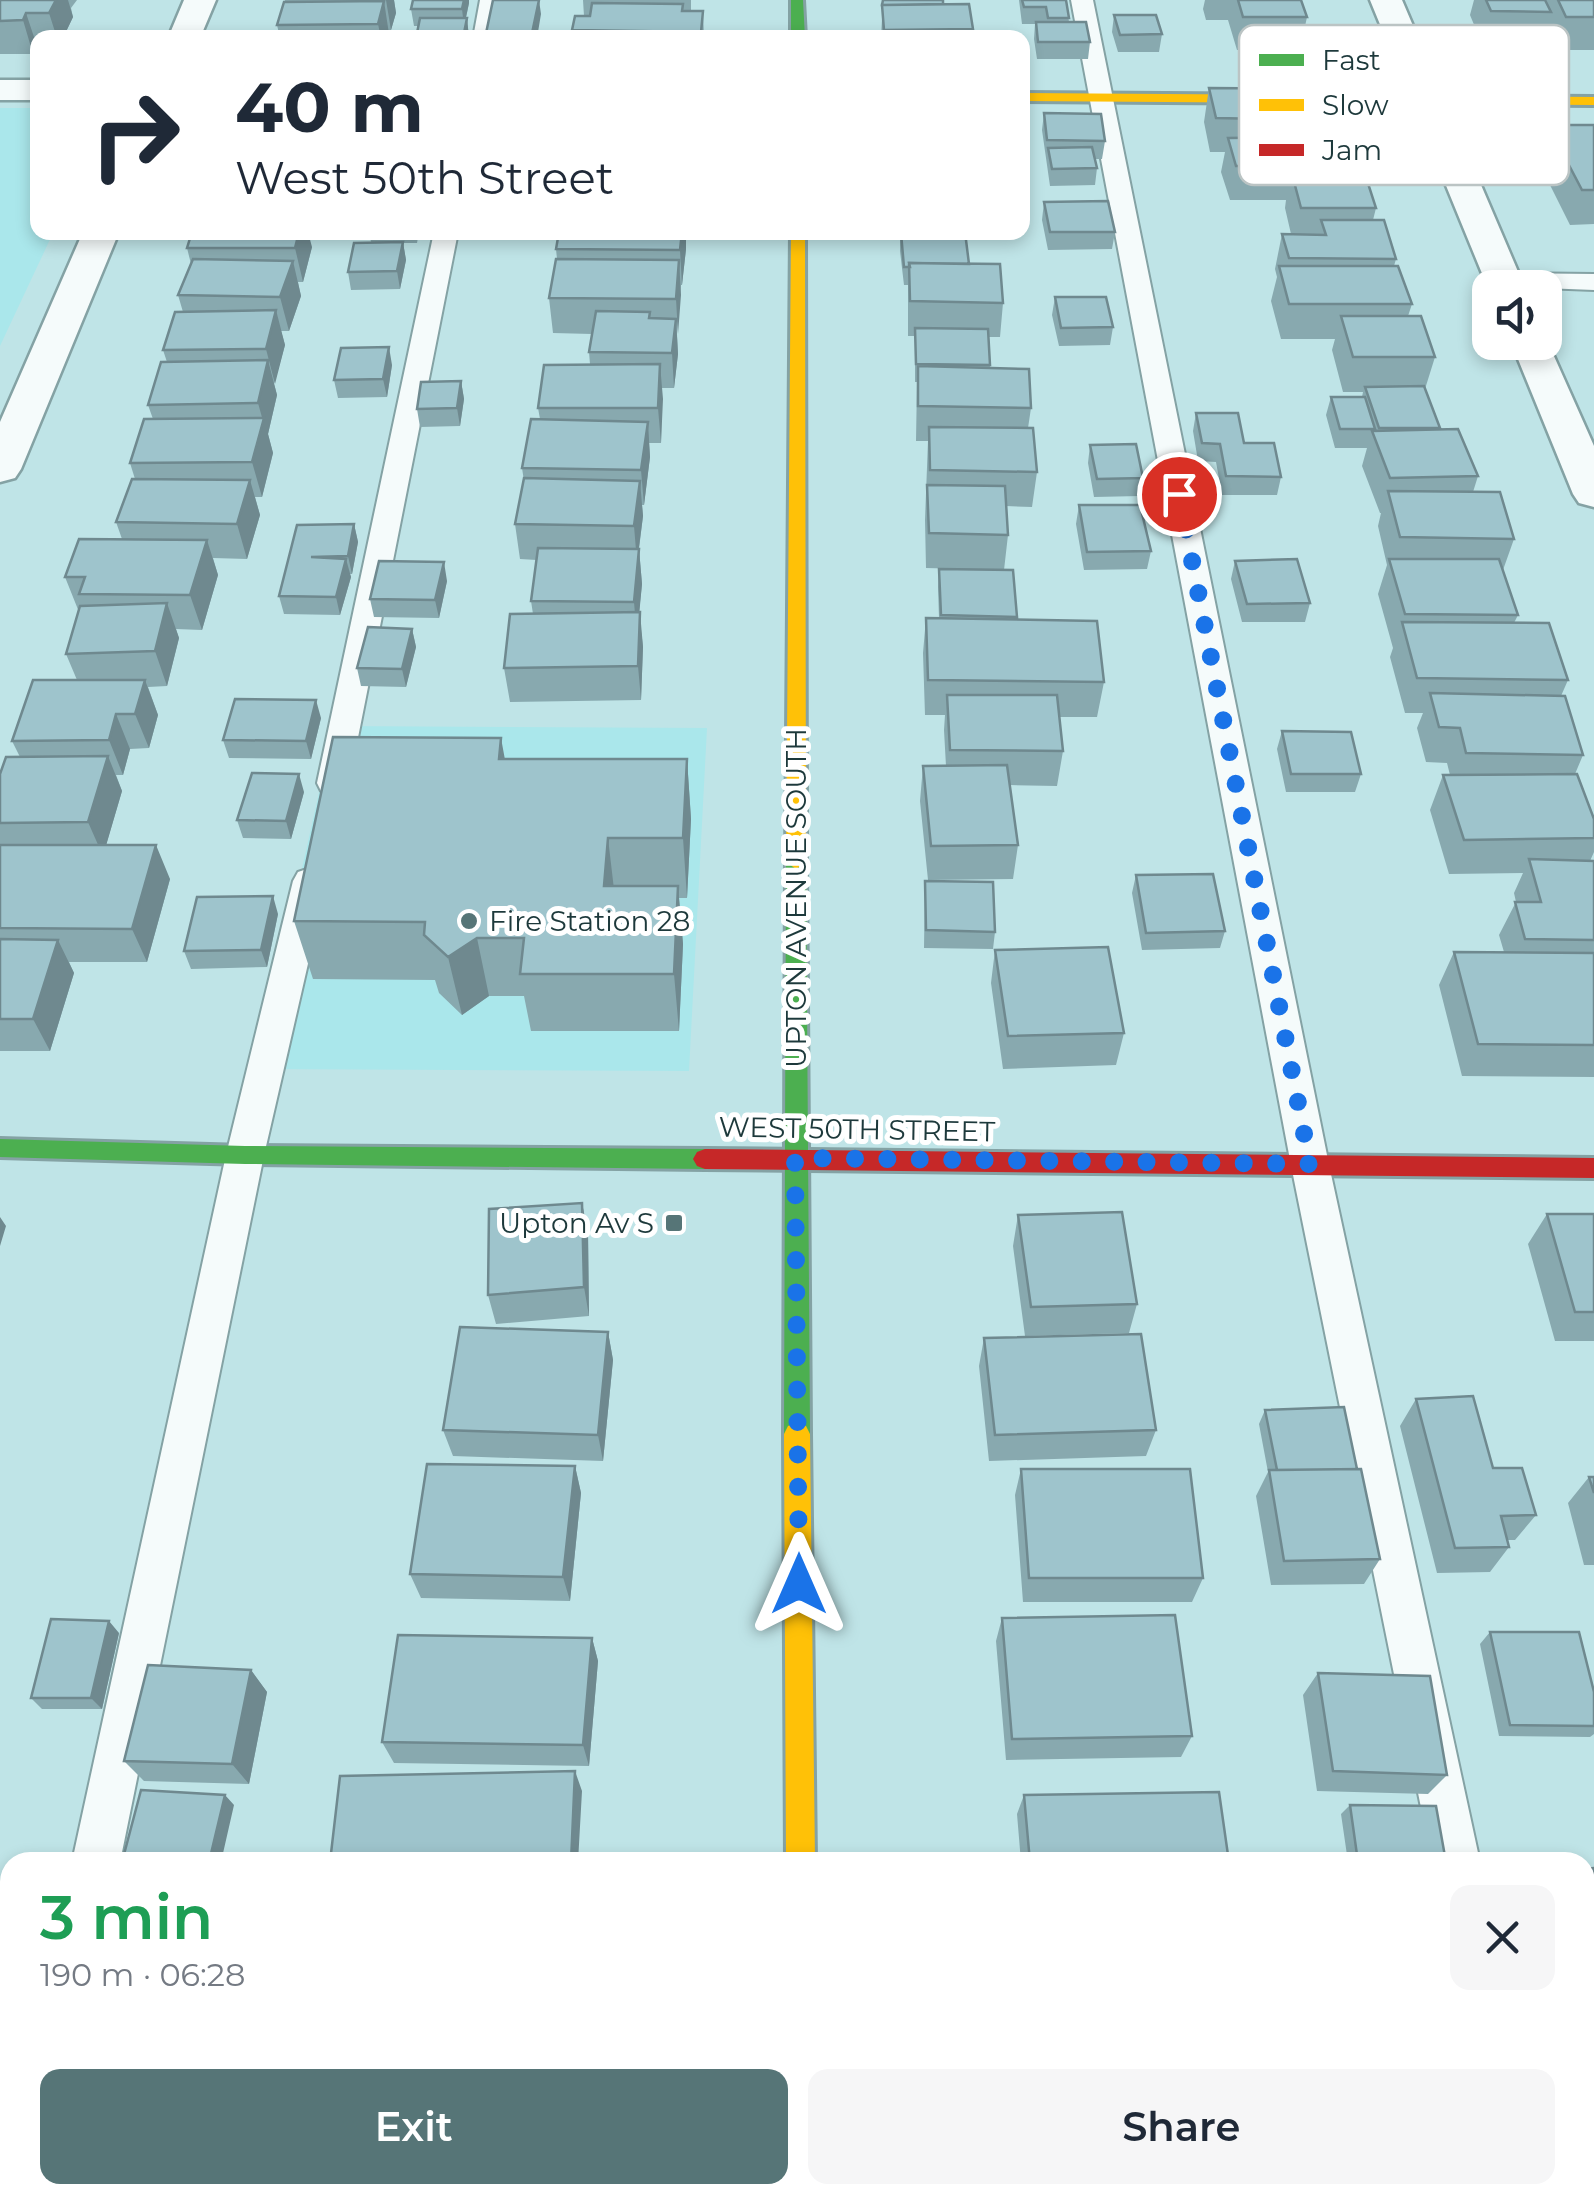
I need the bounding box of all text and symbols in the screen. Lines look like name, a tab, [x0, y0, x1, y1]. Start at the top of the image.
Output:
legend	[1239, 25, 1569, 185]
text: Fast	[1322, 43, 1381, 77]
text: 40 m	[235, 64, 424, 150]
icon: right	[70, 70, 200, 200]
text: Slow	[1322, 88, 1389, 122]
text: Jam	[1321, 133, 1382, 167]
text: West 50th Street	[235, 150, 614, 205]
map controls	[1472, 270, 1562, 360]
button: sound	[1472, 270, 1562, 360]
pin	[1137, 452, 1222, 537]
icon: arrive	[1152, 467, 1207, 522]
street label: UPTON AVENUE SOUTH	[779, 728, 813, 1068]
place label: Fire Station 28	[489, 904, 690, 938]
marker: Fire Station 28	[458, 910, 480, 932]
street label: WEST 50TH STREET	[718, 1110, 996, 1148]
place label: Upton Av S	[499, 1206, 654, 1240]
marker: Upton Av S	[663, 1212, 685, 1234]
position arrow	[747, 1532, 851, 1636]
text: 3 min	[40, 1881, 213, 1954]
button: close	[1450, 1885, 1555, 1990]
text: 190 m · 06:28	[40, 1955, 245, 1994]
button: Exit	[40, 2069, 788, 2184]
button: Share	[808, 2069, 1555, 2184]

